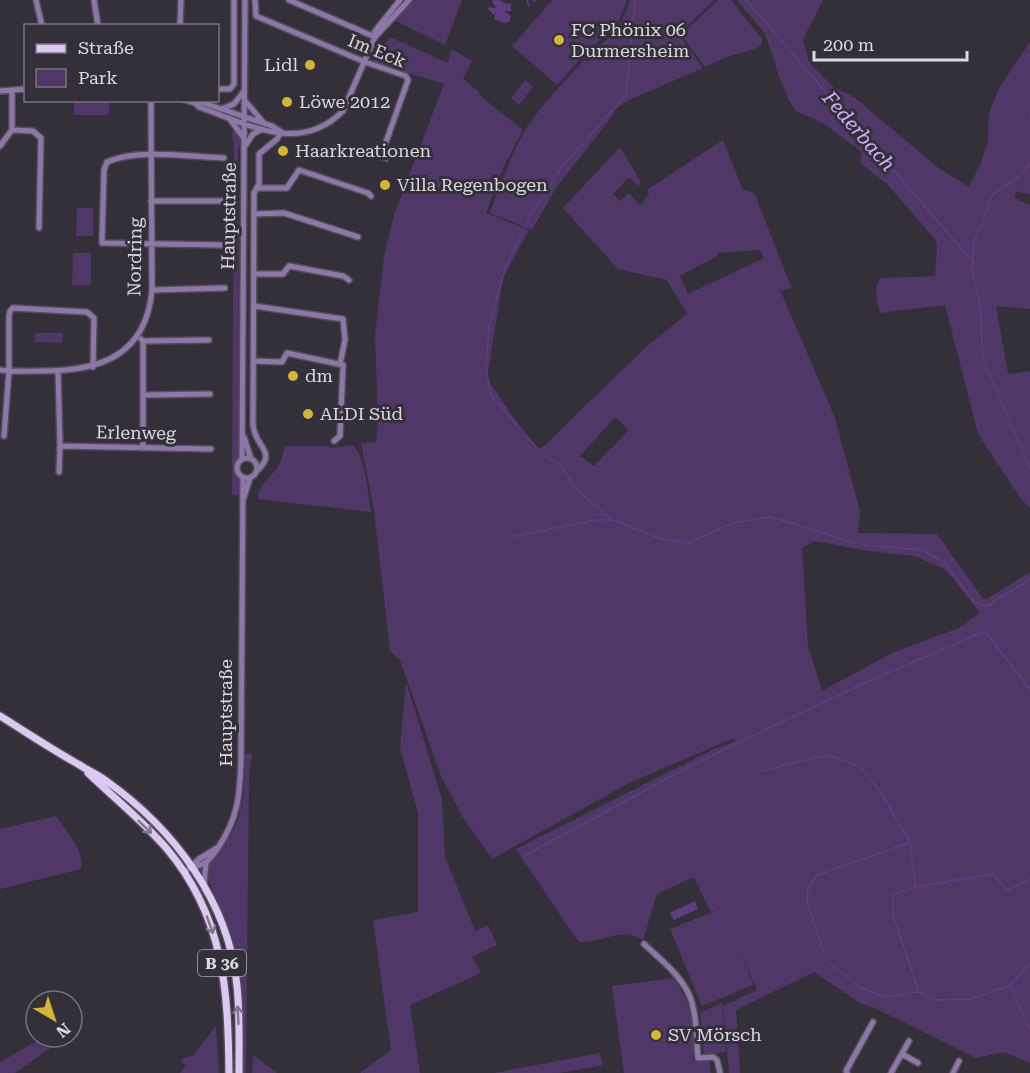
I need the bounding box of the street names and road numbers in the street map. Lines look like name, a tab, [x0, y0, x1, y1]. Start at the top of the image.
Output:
street label: Im Eck	[345, 29, 409, 72]
street label: Hauptstraße	[217, 162, 240, 270]
street label: Nordring	[123, 217, 146, 297]
street label: Erlenweg	[96, 421, 177, 444]
street label: Hauptstraße	[215, 659, 236, 767]
road number: B 36	[198, 950, 246, 976]

